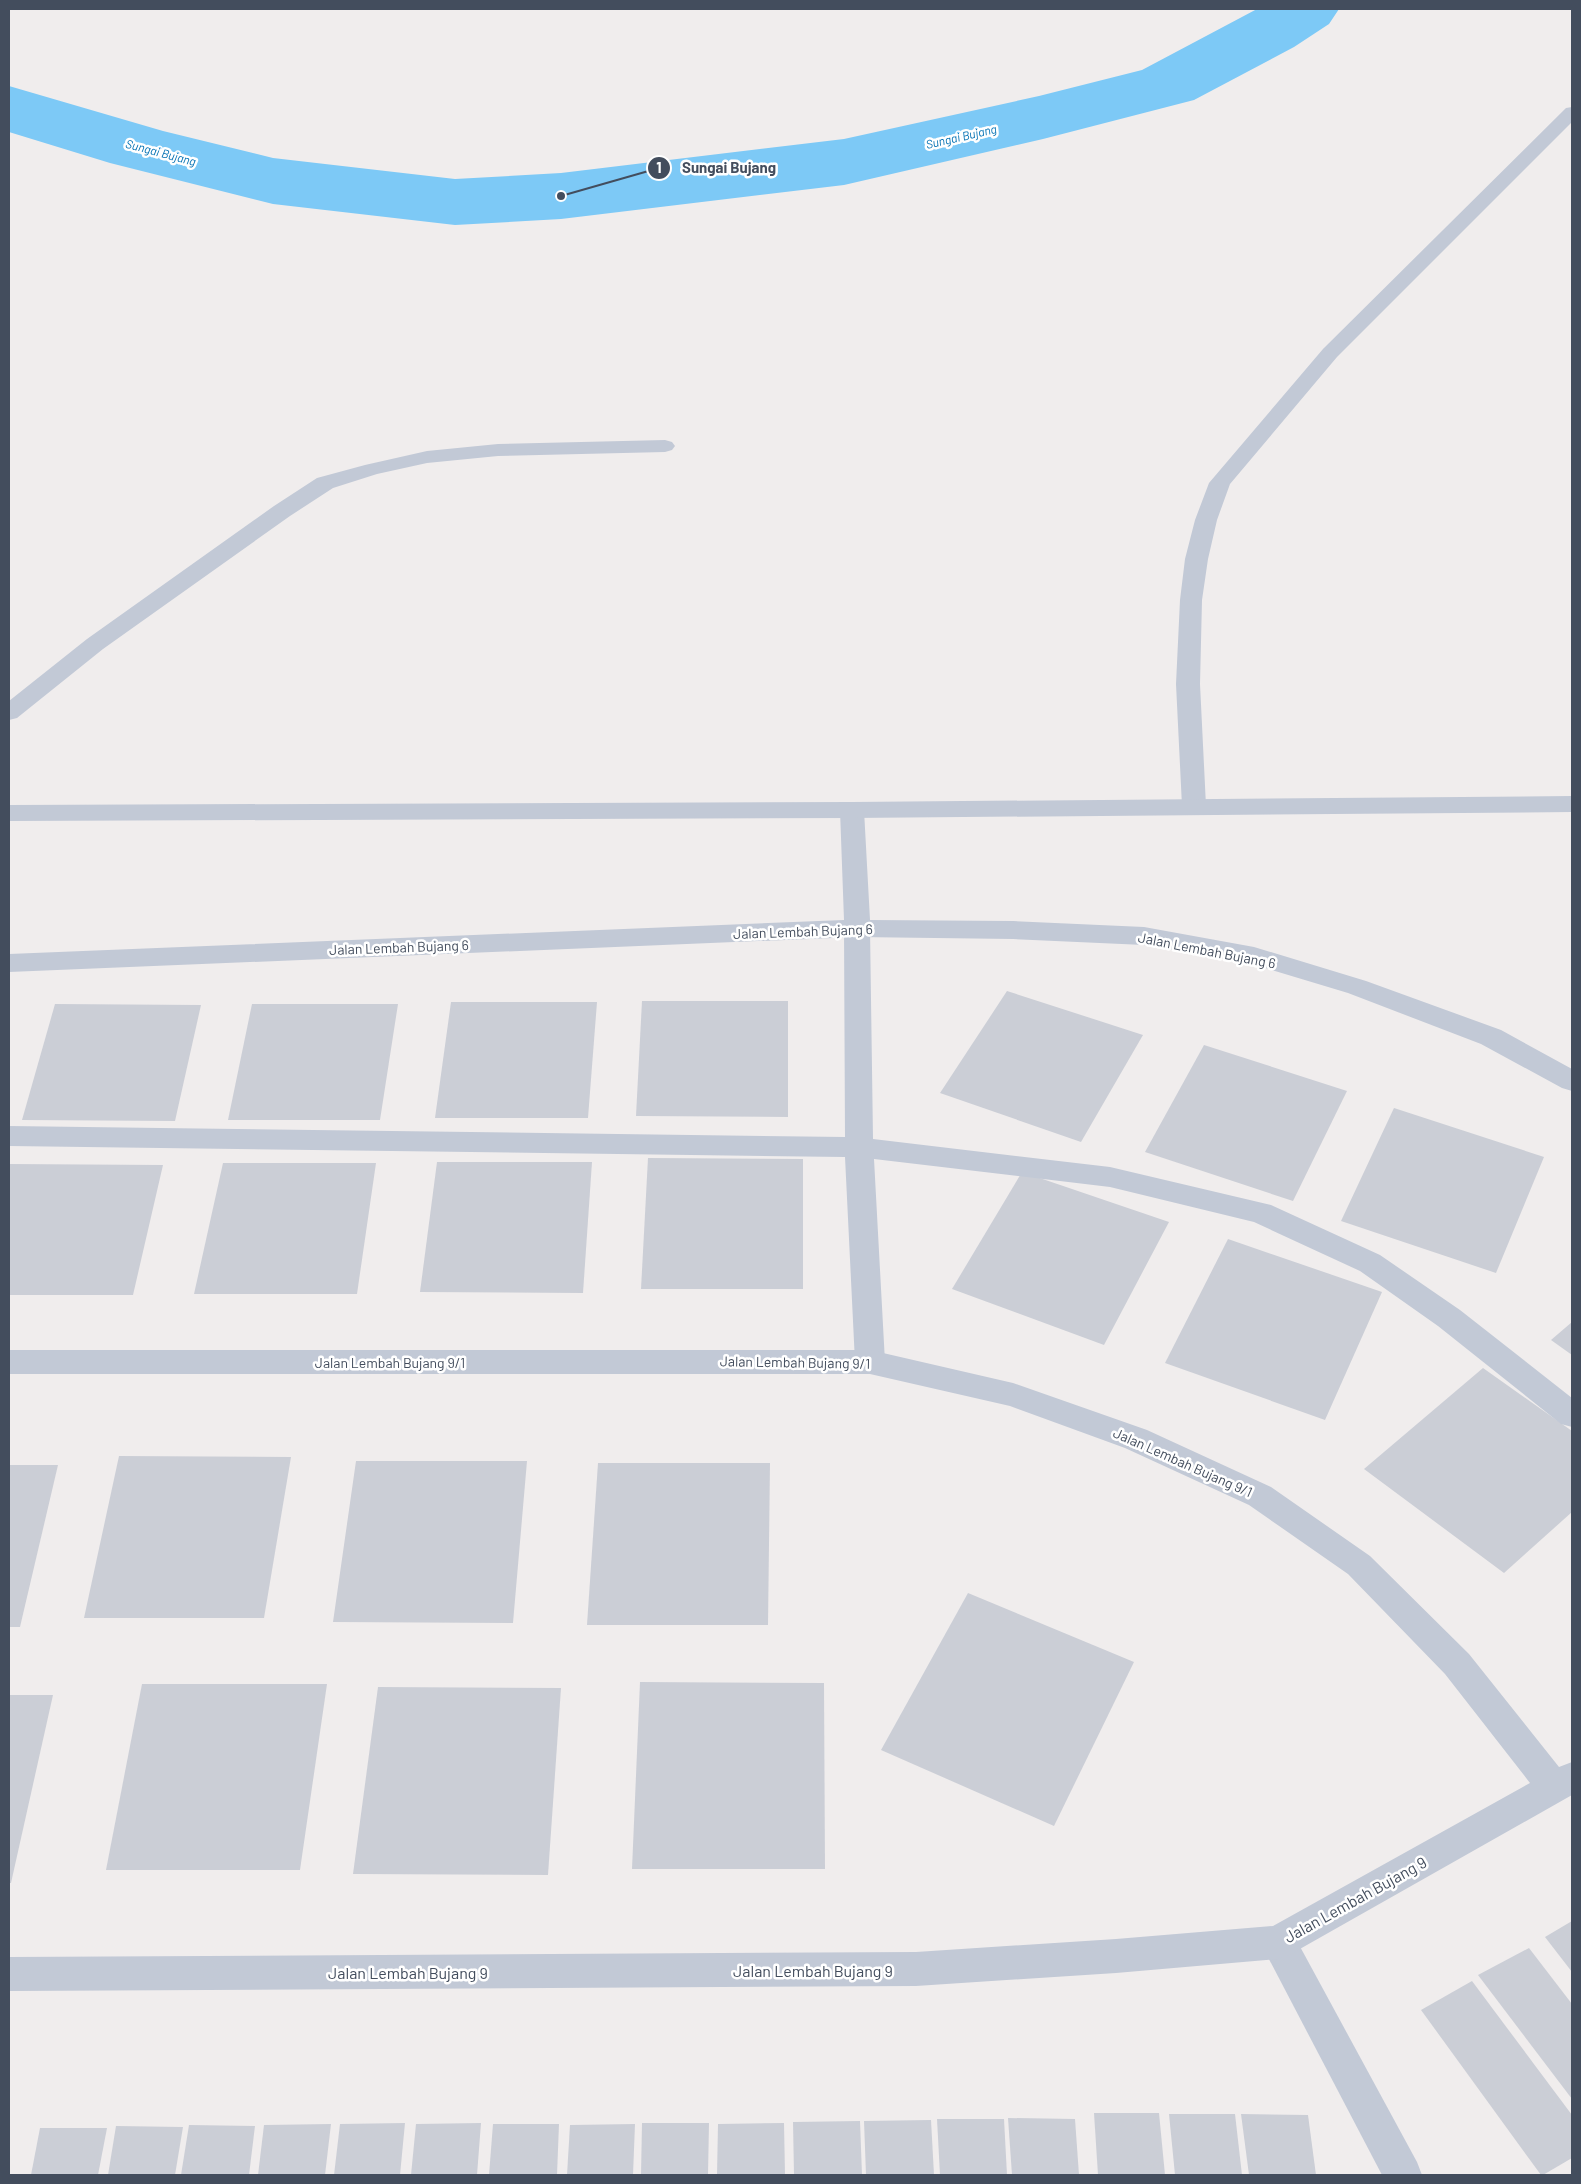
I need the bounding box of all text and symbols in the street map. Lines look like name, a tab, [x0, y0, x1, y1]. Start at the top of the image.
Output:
water label: Sungai Bujang	[924, 121, 998, 151]
water label: Sungai Bujang	[124, 136, 198, 168]
callout: Sungai Bujang	[647, 153, 786, 183]
text: 1	[656, 158, 662, 176]
text: Sungai Bujang	[682, 158, 776, 176]
street label: Jalan Lembah Bujang 6	[733, 920, 873, 942]
street label: Jalan Lembah Bujang 6	[1137, 928, 1277, 972]
street label: Jalan Lembah Bujang 6	[329, 936, 469, 958]
street label: Jalan Lembah Bujang 9/1	[720, 1352, 870, 1372]
street label: Jalan Lembah Bujang 9/1	[315, 1354, 465, 1371]
street label: Jalan Lembah Bujang 9/1	[1111, 1424, 1255, 1500]
street label: Jalan Lembah Bujang 9	[1280, 1852, 1430, 1946]
street label: Jalan Lembah Bujang 9	[733, 1961, 893, 1980]
street label: Jalan Lembah Bujang 9	[328, 1963, 488, 1982]

